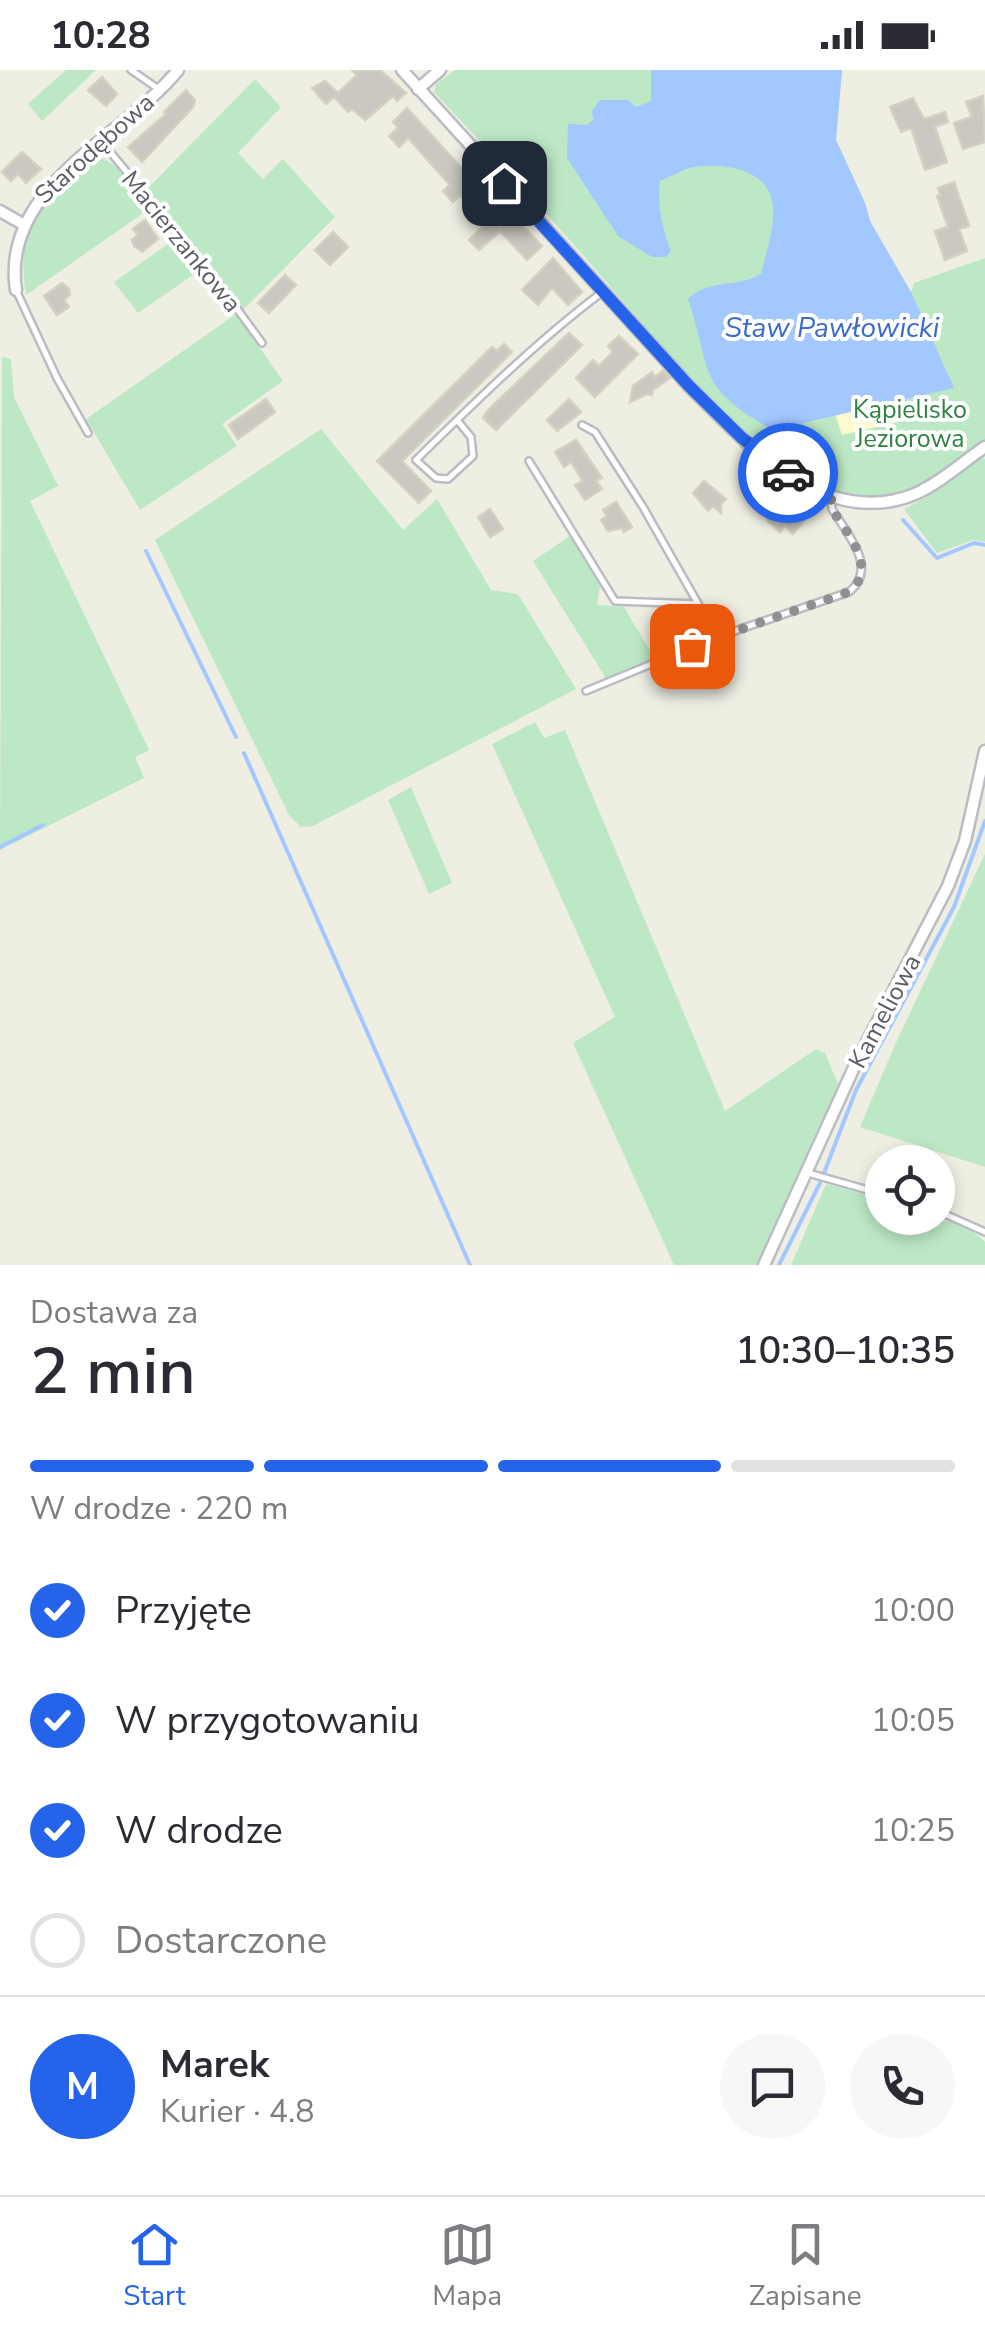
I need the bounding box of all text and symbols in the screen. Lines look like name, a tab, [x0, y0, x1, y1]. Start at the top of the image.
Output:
text: 10:28	[50, 10, 151, 61]
street label: Starodębowa	[27, 86, 162, 212]
pin	[462, 141, 547, 226]
icon: home	[477, 156, 532, 211]
street label: Macierzankowa	[114, 164, 249, 320]
water label: Staw Pawłowicki	[725, 309, 940, 347]
park label: Kąpielisko Jeziorowa	[853, 393, 967, 456]
courier	[738, 423, 838, 523]
icon: car	[761, 446, 816, 501]
pin	[650, 604, 735, 689]
icon: bag	[665, 619, 720, 674]
street label: Kameliowa	[841, 949, 929, 1074]
map controls	[865, 1145, 955, 1235]
button: locate	[865, 1145, 955, 1235]
text: Dostawa za	[30, 1291, 198, 1334]
text: 10:30–10:35	[736, 1325, 955, 1376]
text: 2 min	[30, 1327, 196, 1416]
text: W drodze · 220 m	[30, 1487, 288, 1530]
icon: check	[30, 1583, 85, 1638]
text: Przyjęte	[115, 1585, 252, 1636]
text: 10:00	[871, 1589, 955, 1632]
icon: check	[30, 1693, 85, 1748]
text: W przygotowaniu	[115, 1695, 420, 1746]
text: 10:05	[871, 1699, 955, 1742]
icon: check	[30, 1803, 85, 1858]
text: W drodze	[115, 1805, 283, 1856]
text: 10:25	[871, 1809, 955, 1852]
text: Dostarczone	[115, 1915, 327, 1966]
button: chat	[720, 2034, 825, 2139]
button: phone	[850, 2034, 955, 2139]
text: Marek	[160, 2039, 269, 2090]
text: M	[66, 2061, 99, 2112]
text: Kurier · 4.8	[160, 2090, 314, 2133]
tab: Start	[123, 2217, 186, 2315]
tab: Mapa	[432, 2217, 502, 2315]
tab: Zapisane	[749, 2217, 862, 2315]

